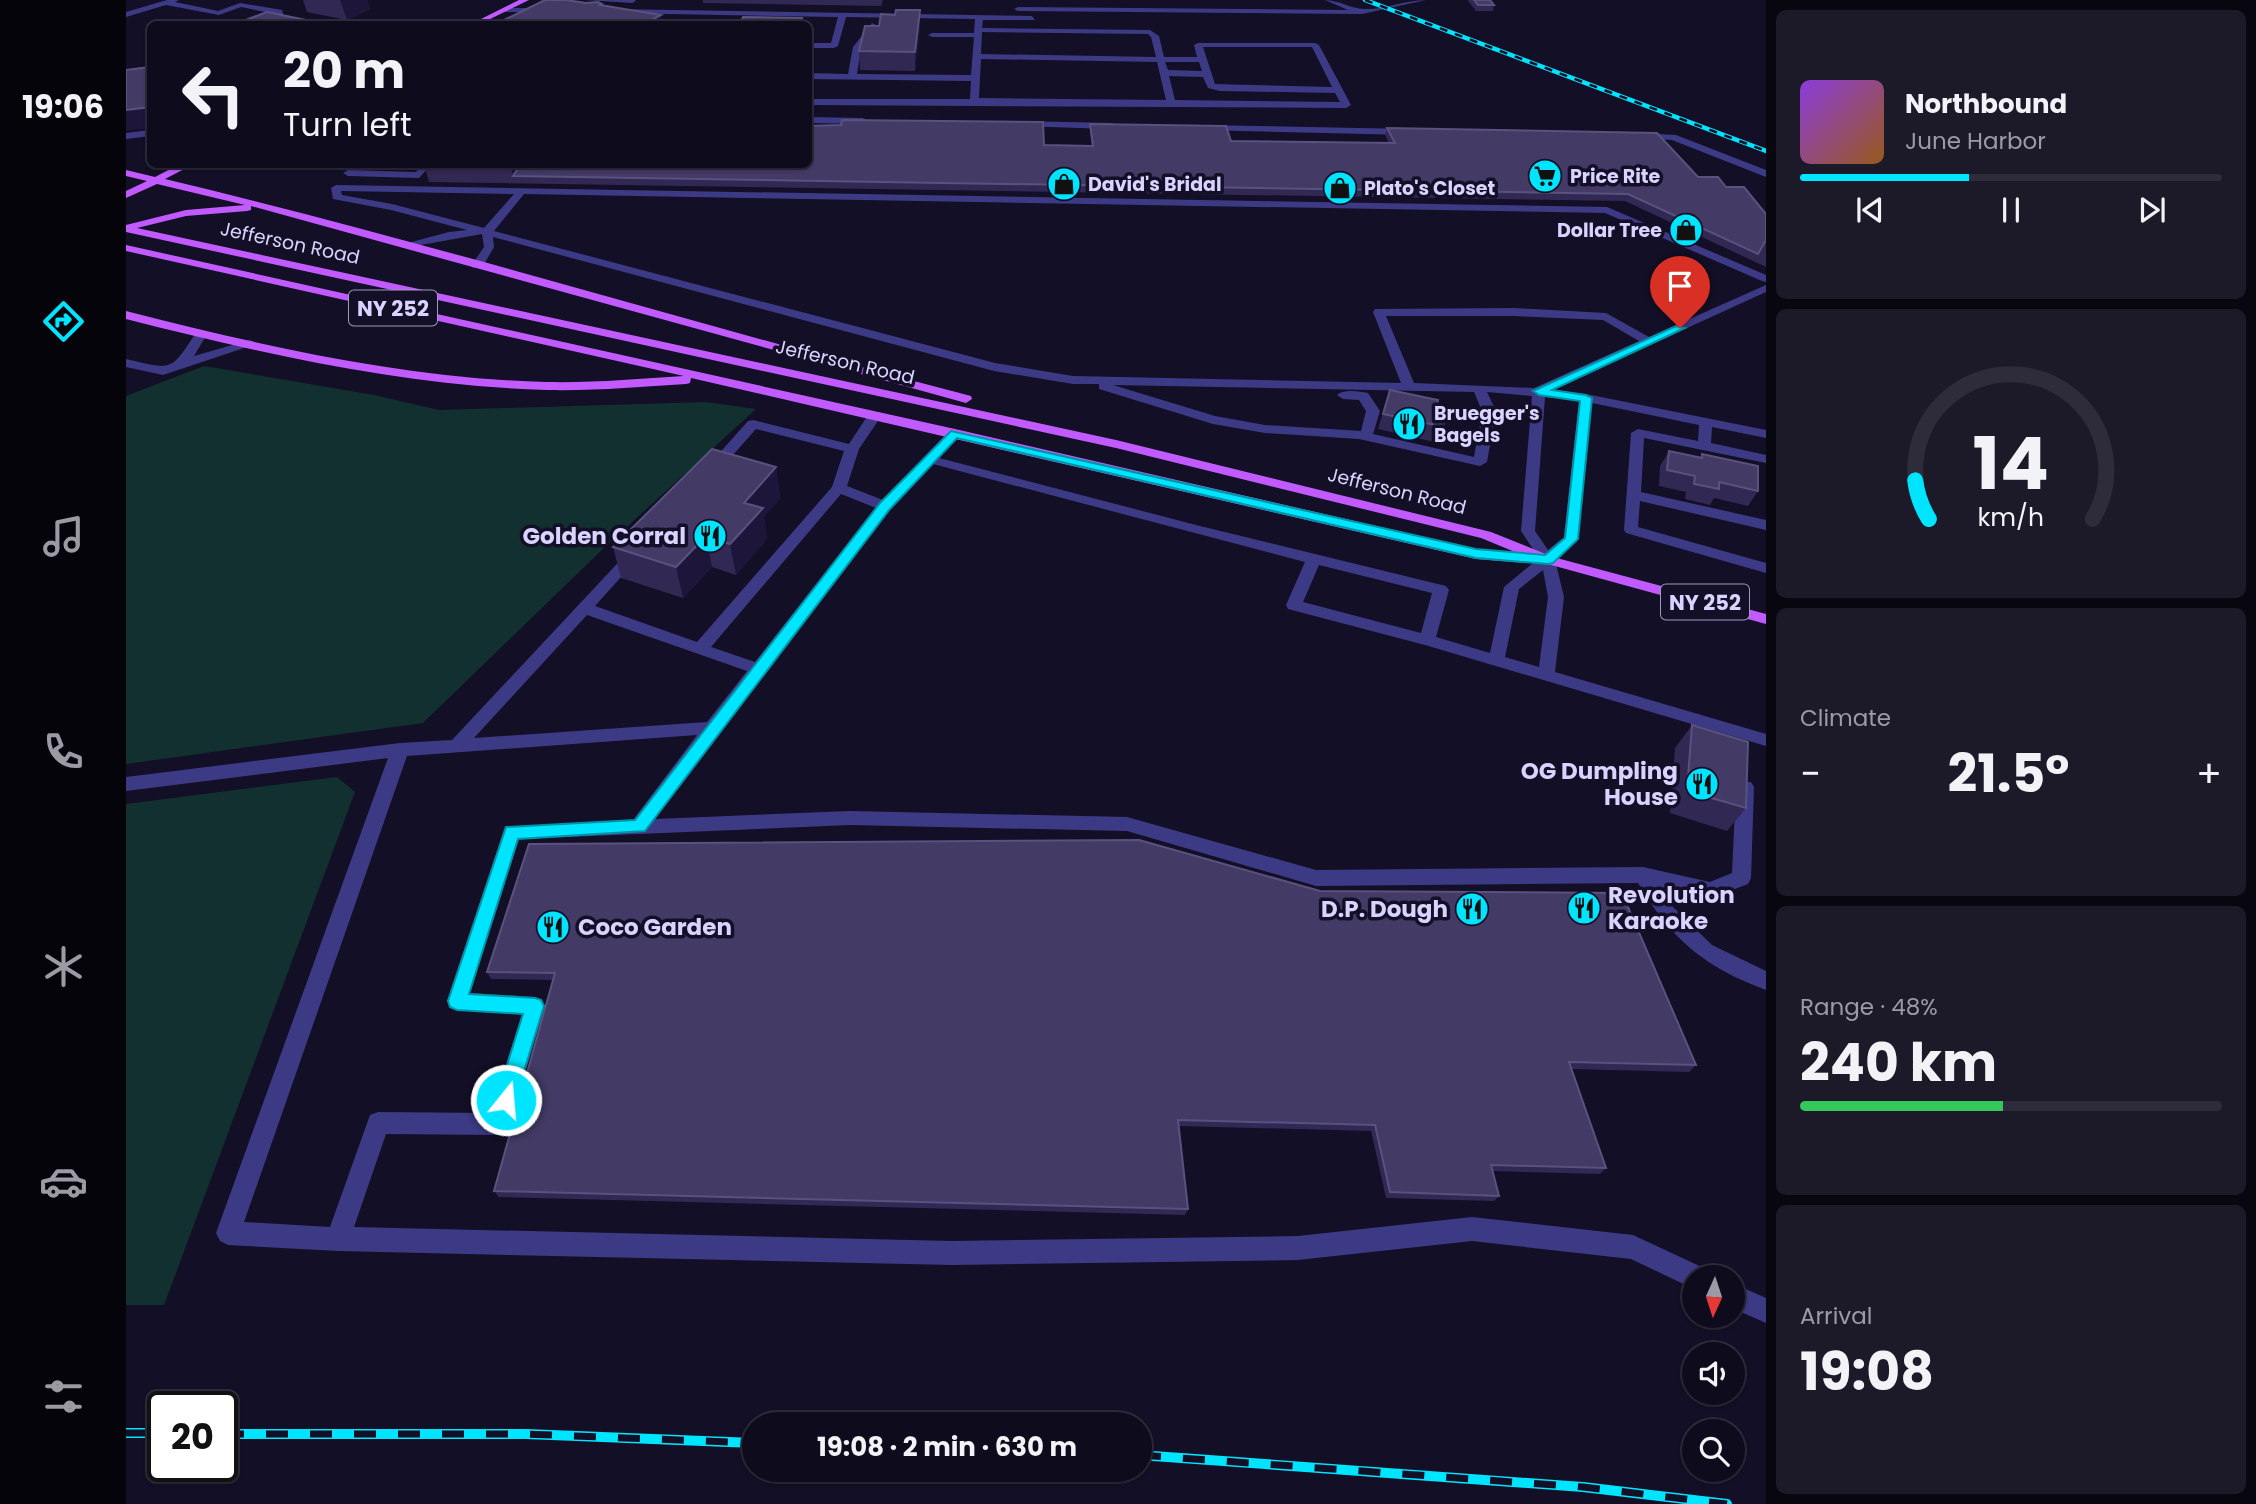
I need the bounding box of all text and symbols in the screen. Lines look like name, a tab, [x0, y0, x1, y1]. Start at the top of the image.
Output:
text: 20 m	[283, 37, 405, 105]
icon: left	[168, 49, 259, 140]
text: 19:06	[22, 84, 104, 129]
text: Northbound	[1905, 86, 2067, 122]
text: Turn left	[283, 102, 412, 147]
text: June Harbor	[1905, 125, 2046, 157]
supermarket icon: Price Rite	[1526, 157, 1564, 195]
place label: Price Rite	[1570, 163, 1661, 190]
shop icon: David's Bridal	[1045, 165, 1083, 203]
shop icon: Plato's Closet	[1321, 169, 1359, 207]
place label: David's Bridal	[1088, 171, 1222, 198]
place label: Plato's Closet	[1364, 175, 1496, 202]
icon: previous	[1851, 191, 1889, 229]
icon: pause	[1992, 191, 2030, 229]
icon: next	[2133, 191, 2171, 229]
shop icon: Dollar Tree	[1667, 211, 1705, 249]
street label: Jefferson Road	[218, 215, 362, 271]
place label: Dollar Tree	[1557, 217, 1662, 244]
pin	[1650, 256, 1710, 328]
icon: arrive	[1661, 267, 1699, 305]
road number: NY 252	[349, 290, 437, 326]
icon: directions	[39, 297, 88, 346]
street label: Jefferson Road	[773, 333, 917, 391]
place label: Bruegger's Bagels	[1434, 400, 1540, 449]
restaurant icon: Bruegger's Bagels	[1390, 405, 1428, 443]
text: 14	[1973, 414, 2049, 515]
street label: Jefferson Road	[1325, 461, 1469, 521]
text: km/h	[1978, 500, 2044, 535]
icon: music	[39, 512, 88, 561]
restaurant icon: Golden Corral	[691, 517, 729, 555]
place label: Golden Corral	[523, 520, 686, 552]
road number: NY 252	[1661, 584, 1749, 620]
text: Climate	[1800, 702, 1891, 734]
icon: phone	[39, 727, 88, 776]
text: 21.5°	[1948, 737, 2069, 810]
text: −	[1800, 747, 1821, 800]
text: +	[2196, 747, 2222, 800]
place label: OG Dumpling House	[1521, 755, 1678, 813]
restaurant icon: OG Dumpling House	[1683, 765, 1721, 803]
place label: Revolution Karaoke	[1608, 879, 1735, 937]
restaurant icon: Revolution Karaoke	[1565, 889, 1603, 927]
restaurant icon: D.P. Dough	[1453, 890, 1491, 928]
place label: D.P. Dough	[1321, 893, 1448, 925]
restaurant icon: Coco Garden	[534, 908, 572, 946]
place label: Coco Garden	[578, 911, 732, 943]
icon: climate	[39, 942, 88, 991]
text: Range · 48%	[1800, 991, 1938, 1023]
text: 240 km	[1800, 1026, 1997, 1099]
position arrow	[469, 1063, 543, 1137]
icon: car	[39, 1157, 88, 1206]
north arrow	[1682, 1265, 1745, 1328]
map controls	[1682, 1265, 1745, 1482]
text: Arrival	[1800, 1300, 1872, 1332]
text: 19:08	[1800, 1335, 1934, 1408]
button: sound	[1682, 1342, 1745, 1405]
icon: filters	[39, 1372, 88, 1421]
speed limit sign: 20	[147, 1391, 238, 1482]
button: search	[1682, 1419, 1745, 1482]
text: 19:08 · 2 min · 630 m	[817, 1429, 1077, 1465]

